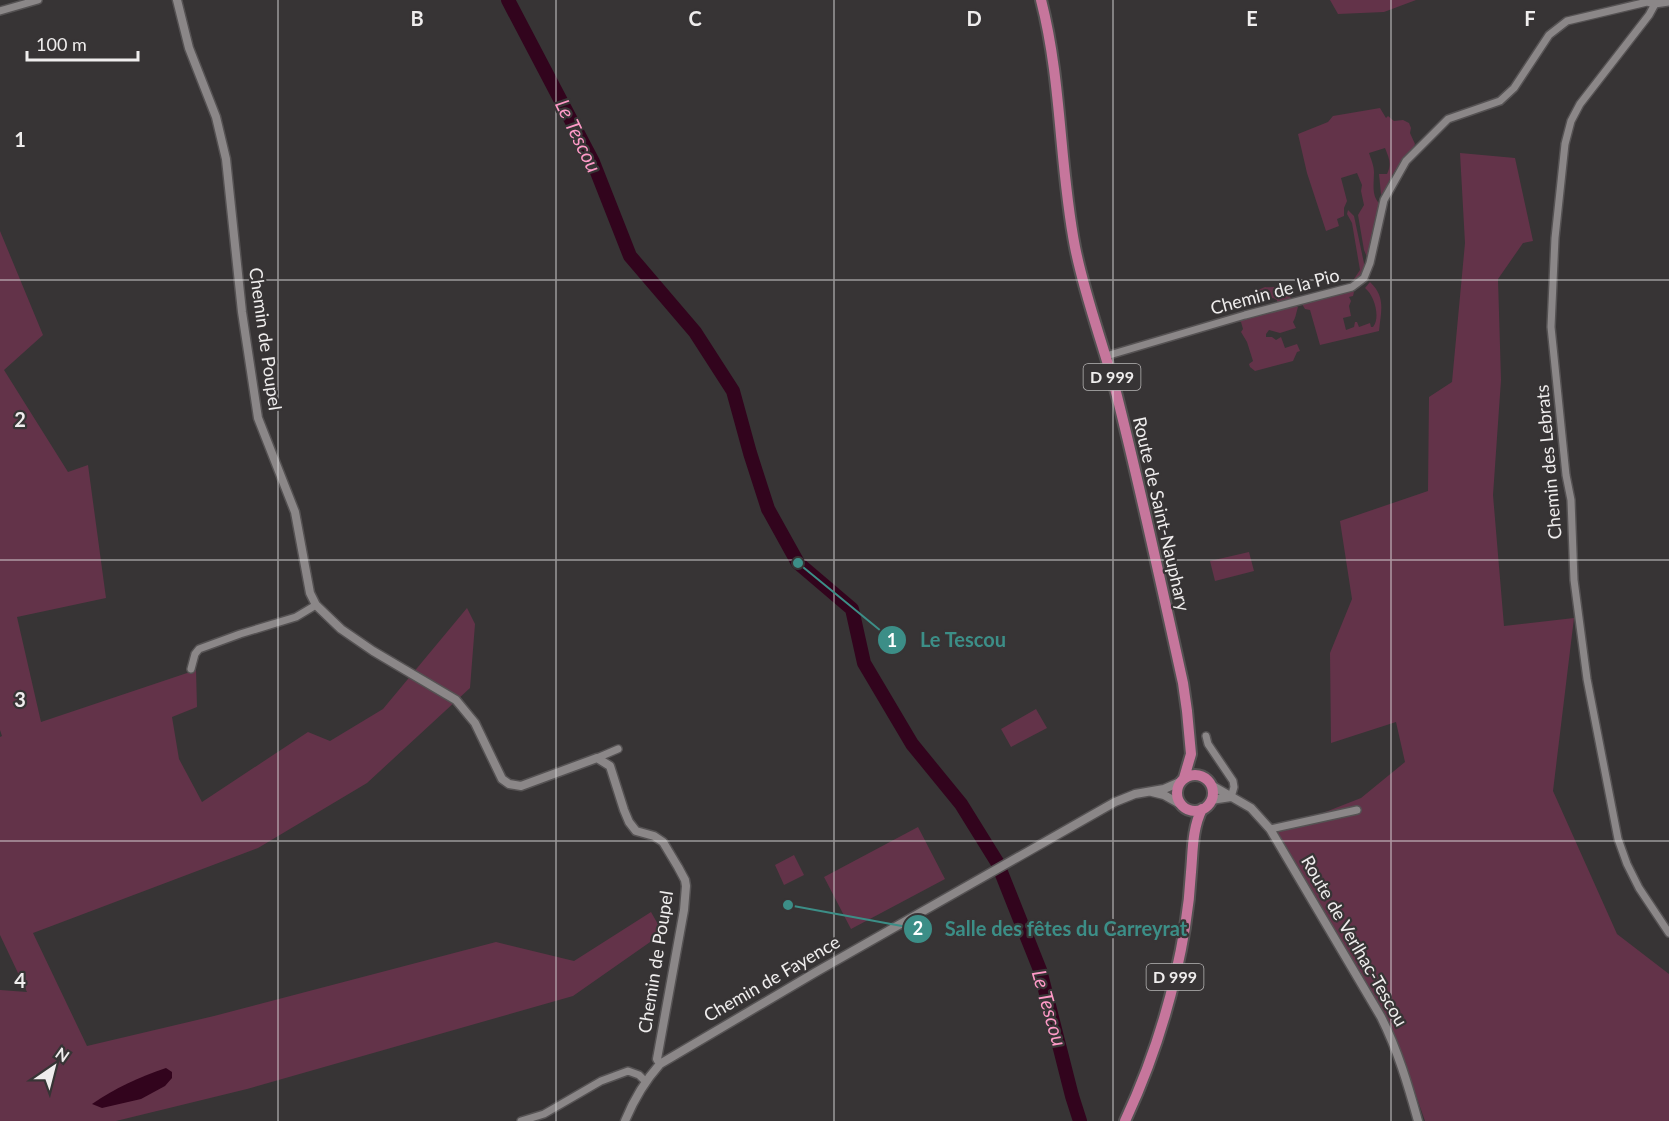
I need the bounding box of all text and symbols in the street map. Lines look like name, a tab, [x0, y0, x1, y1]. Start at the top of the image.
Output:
text: B	[410, 6, 424, 30]
text: C	[688, 6, 702, 30]
text: D	[966, 6, 982, 30]
text: E	[1246, 6, 1258, 30]
text: F	[1524, 6, 1536, 30]
scale bar	[27, 24, 138, 62]
text: 100 m	[36, 33, 87, 55]
water label: Le Tescou	[551, 95, 607, 176]
text: 1	[14, 127, 26, 151]
street label: Chemin de la Pio	[1208, 263, 1342, 319]
street label: Chemin de Poupel	[245, 266, 287, 412]
road number: D 999	[1084, 364, 1140, 390]
street label: Chemin des Lebrats	[1530, 384, 1566, 540]
text: 2	[14, 407, 26, 431]
street label: Route de Saint-Nauphary	[1129, 414, 1195, 614]
callout: Le Tescou	[877, 621, 1018, 659]
text: Le Tescou	[920, 627, 1006, 651]
text: 1	[887, 629, 897, 651]
text: 3	[14, 687, 26, 711]
street label: Route de Verlhac-Tescou	[1297, 851, 1413, 1030]
street label: Chemin de Poupel	[633, 889, 677, 1035]
callout: Salle des fêtes du Carreyrat	[903, 910, 1199, 948]
text: Salle des fêtes du Carreyrat	[945, 916, 1188, 940]
text: 2	[913, 917, 923, 939]
street label: Chemin de Fayence	[699, 930, 844, 1026]
road number: D 999	[1146, 964, 1204, 990]
water label: Le Tescou	[1028, 967, 1072, 1049]
text: 4	[14, 968, 26, 992]
north arrow	[24, 1037, 84, 1097]
text: N	[52, 1043, 73, 1066]

